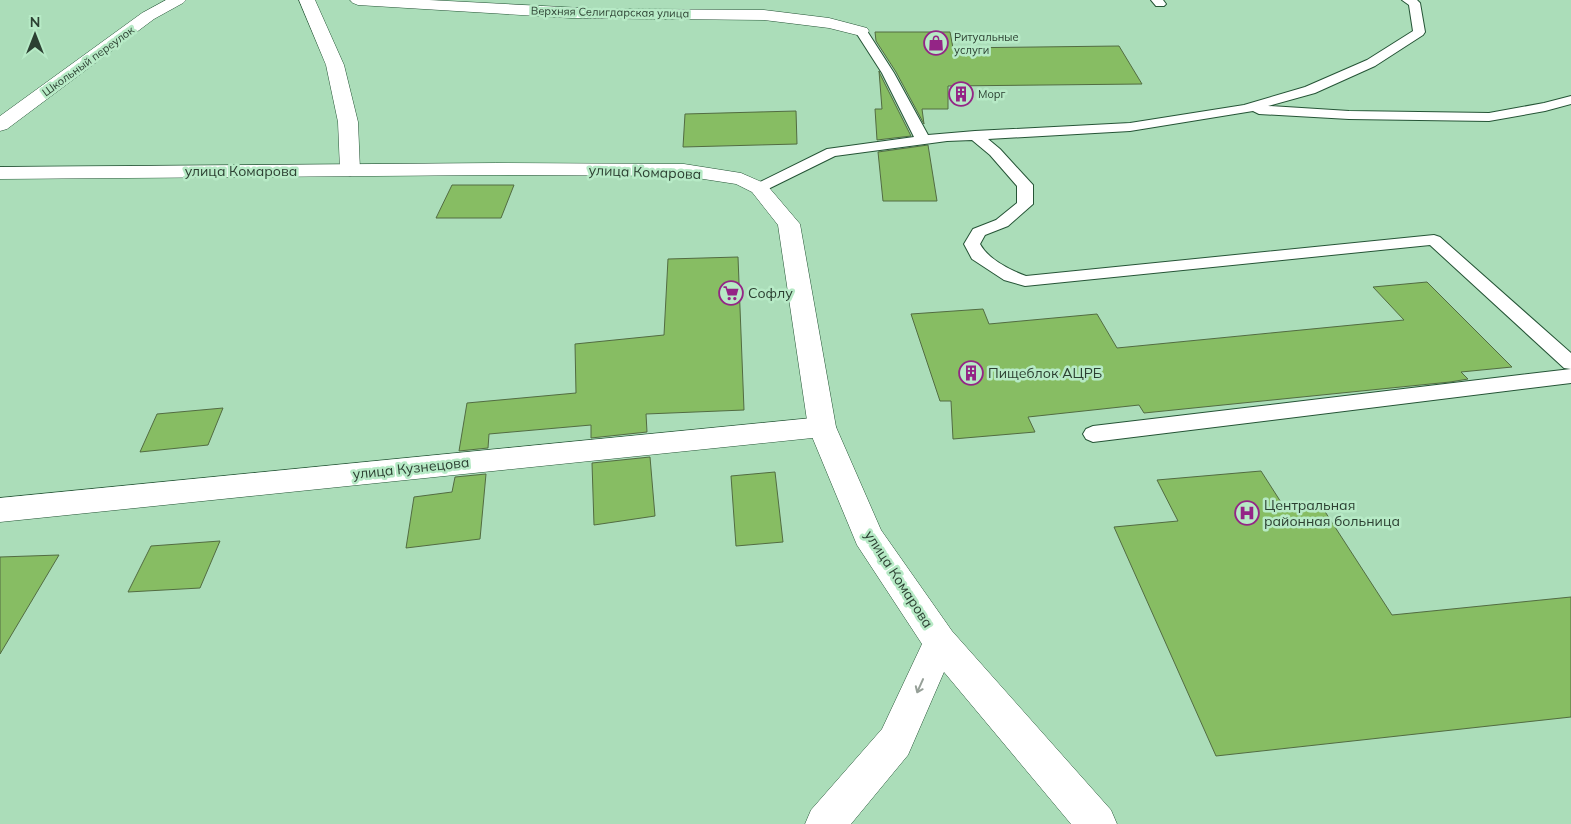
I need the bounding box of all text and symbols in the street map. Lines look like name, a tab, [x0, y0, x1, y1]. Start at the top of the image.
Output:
street label: Верхняя Селигдарская улица	[531, 4, 689, 20]
north arrow	[10, 10, 60, 60]
text: N	[30, 13, 40, 31]
street label: Школьный переулок	[39, 23, 137, 99]
shop icon: Ритуальные услуги	[923, 30, 949, 56]
place label: Ритуальные услуги	[954, 30, 1019, 57]
building icon: Морг	[948, 81, 974, 107]
place label: Морг	[978, 87, 1006, 101]
street label: улица Комарова	[588, 161, 702, 183]
street label: улица Комарова	[185, 162, 297, 180]
supermarket icon: Софлу	[718, 280, 744, 306]
place label: Софлу	[748, 284, 793, 302]
building icon: Пищеблок АЦРБ	[958, 360, 984, 386]
place label: Пищеблок АЦРБ	[988, 364, 1102, 382]
street label: улица Кузнецова	[352, 453, 470, 483]
place label: Центральная районная больница	[1264, 496, 1400, 530]
hospital icon: Центральная районная больница	[1234, 500, 1260, 526]
street label: улица Комарова	[861, 527, 937, 631]
one-way arrow	[914, 678, 924, 693]

